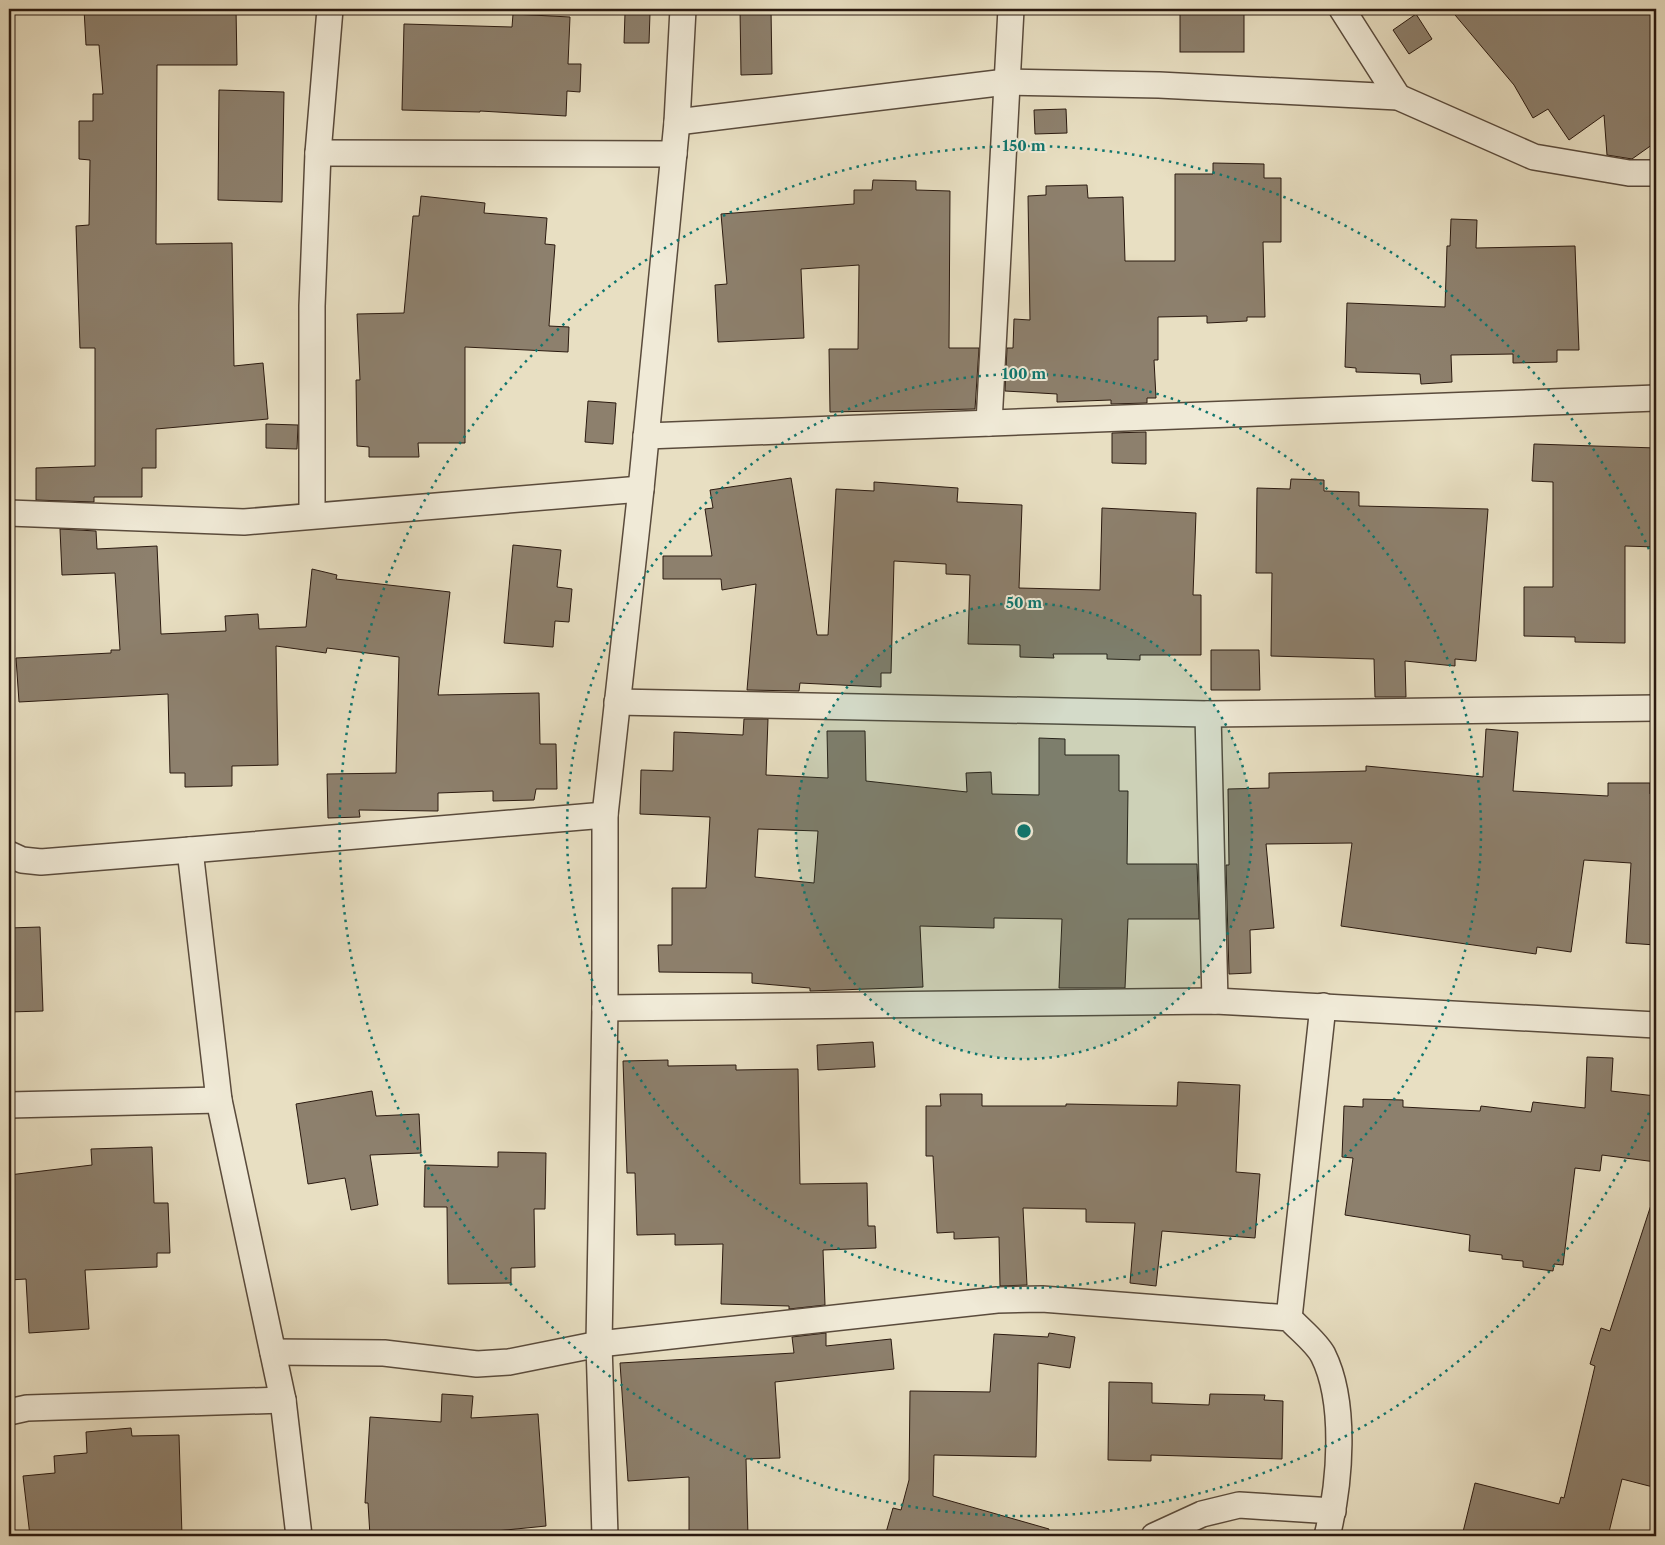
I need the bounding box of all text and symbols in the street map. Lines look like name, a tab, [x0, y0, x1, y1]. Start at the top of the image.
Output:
text: 150 m	[1002, 136, 1046, 155]
text: 100 m	[1002, 364, 1046, 383]
text: 50 m	[1006, 593, 1042, 612]
centre of rings	[1015, 822, 1033, 840]

